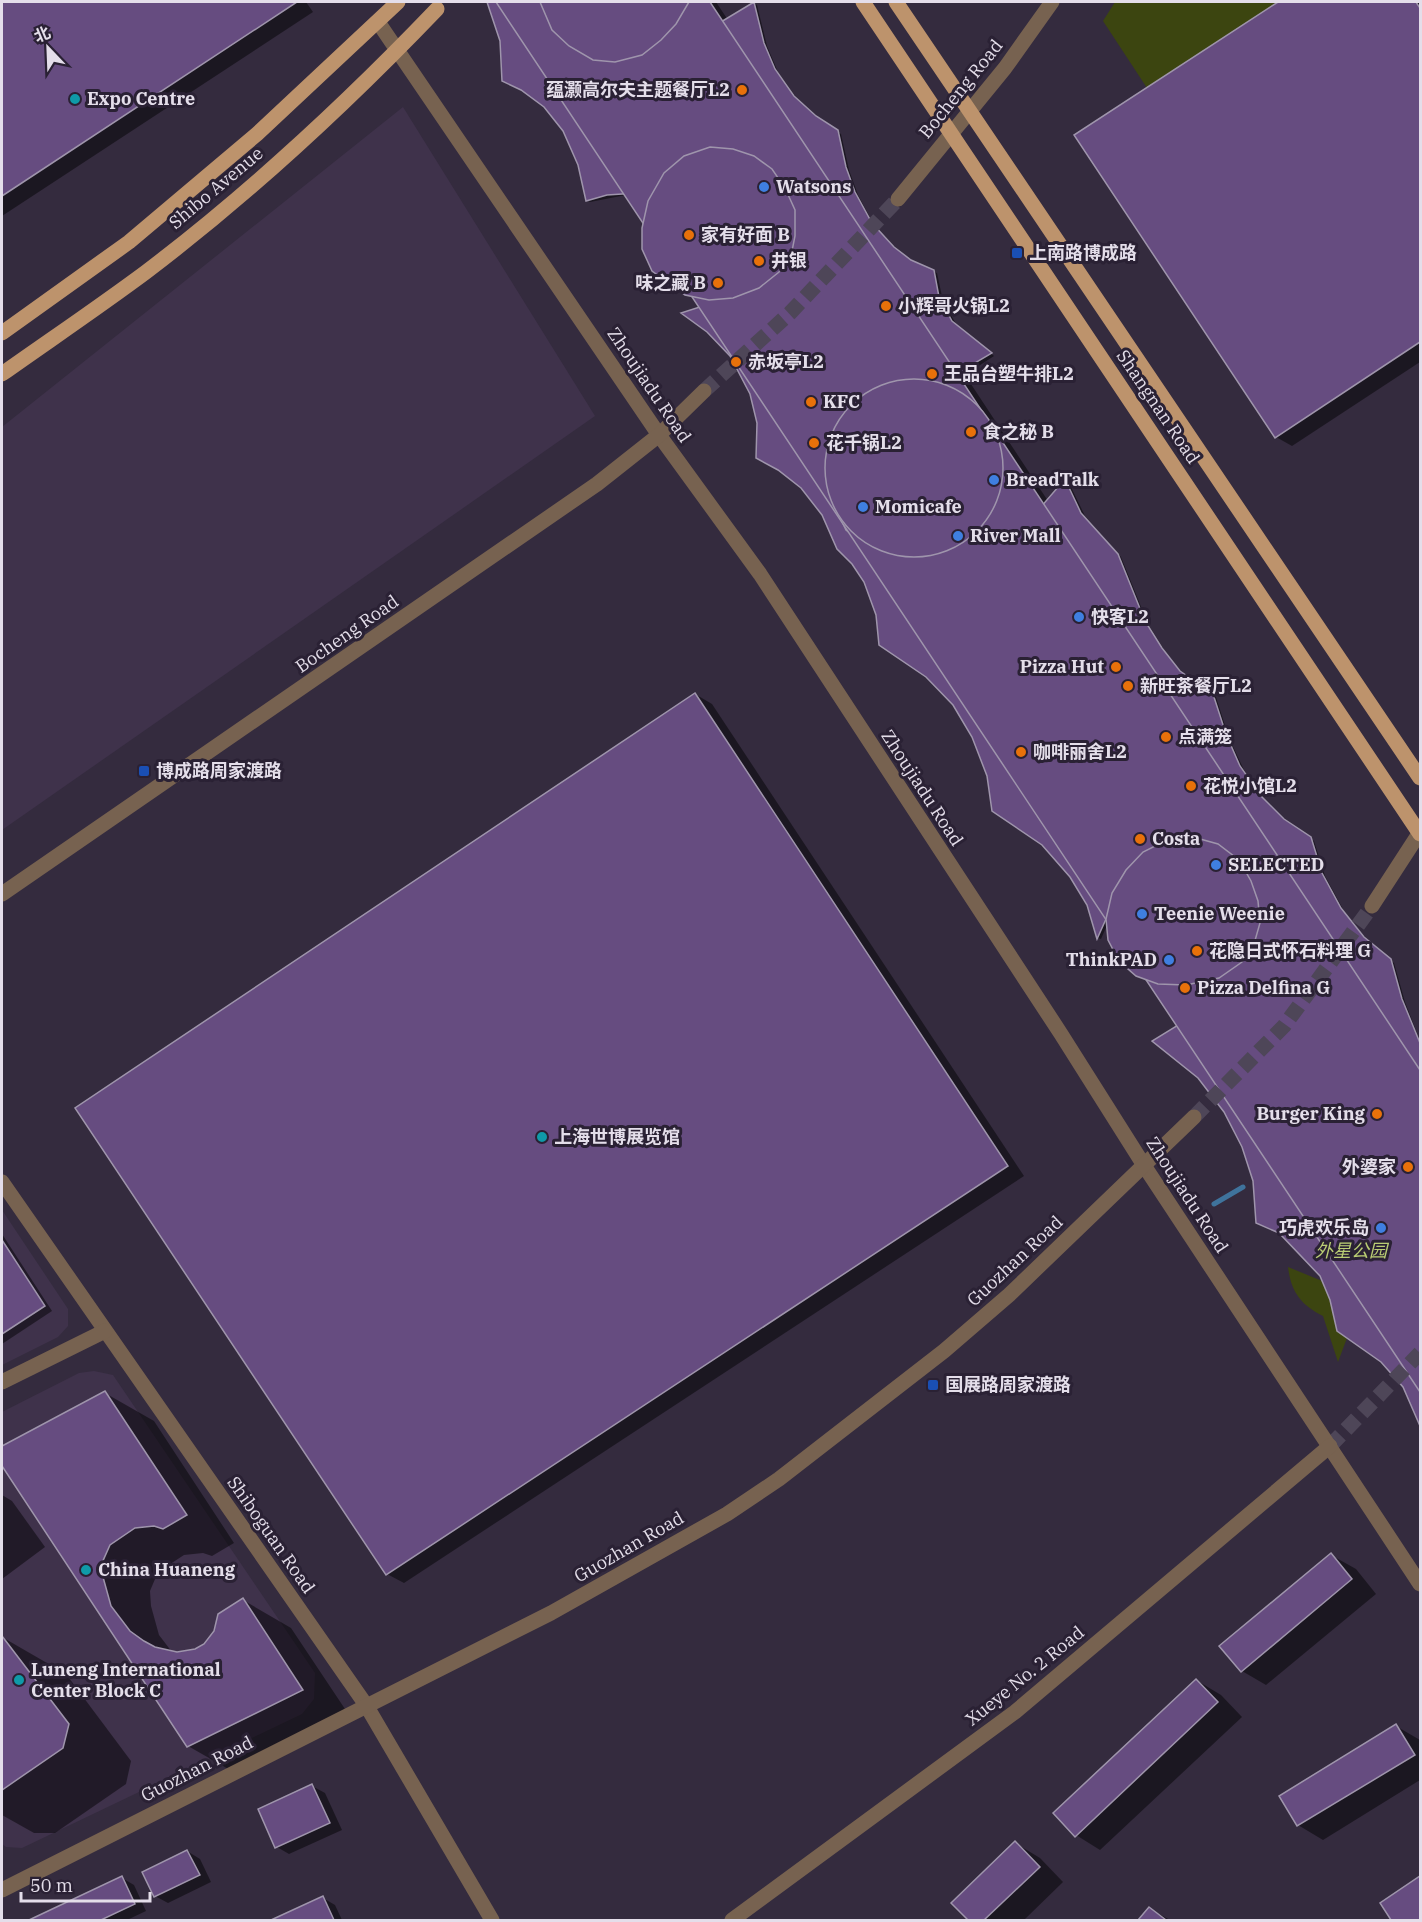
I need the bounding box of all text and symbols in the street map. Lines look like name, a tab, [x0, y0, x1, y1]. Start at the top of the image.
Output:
north arrow	[18, 18, 78, 78]
text: 北	[31, 22, 53, 47]
street label: Bocheng Road	[914, 34, 1008, 143]
place label: 蕴灏高尔夫主题餐厅L2	[546, 78, 730, 101]
marker: 蕴灏高尔夫主题餐厅L2	[735, 83, 749, 97]
place label: Expo Centre	[87, 87, 195, 110]
marker: Expo Centre	[68, 92, 82, 106]
street label: Shibo Avenue	[164, 142, 268, 234]
place label: Watsons	[776, 175, 851, 198]
marker: Watsons	[757, 180, 771, 194]
place label: 家有好面 B	[701, 223, 790, 246]
marker: 家有好面 B	[682, 228, 696, 242]
place label: 上南路博成路	[1029, 241, 1137, 264]
marker: 上南路博成路	[1010, 246, 1024, 260]
place label: 井银	[771, 249, 807, 272]
marker: 井银	[752, 254, 766, 268]
place label: 味之藏 B	[635, 271, 706, 294]
marker: 味之藏 B	[711, 276, 725, 290]
place label: 小辉哥火锅L2	[898, 294, 1010, 317]
marker: 小辉哥火锅L2	[879, 299, 893, 313]
street label: Zhoujiadu Road	[602, 323, 696, 447]
street label: Shangnan Road	[1112, 345, 1205, 468]
place label: 赤坂亭L2	[748, 350, 824, 373]
marker: 赤坂亭L2	[729, 355, 743, 369]
place label: 王品台塑牛排L2	[944, 362, 1074, 385]
marker: 王品台塑牛排L2	[925, 367, 939, 381]
place label: KFC	[823, 390, 860, 413]
marker: KFC	[804, 395, 818, 409]
place label: 食之秘 B	[983, 420, 1054, 443]
marker: 食之秘 B	[964, 425, 978, 439]
place label: 花千锅L2	[826, 431, 902, 454]
marker: 花千锅L2	[807, 436, 821, 450]
place label: BreadTalk	[1006, 468, 1100, 491]
marker: BreadTalk	[987, 473, 1001, 487]
place label: Momicafe	[875, 495, 962, 518]
marker: Momicafe	[856, 500, 870, 514]
place label: River Mall	[970, 524, 1061, 547]
marker: River Mall	[951, 529, 965, 543]
street label: Bocheng Road	[291, 589, 403, 678]
place label: 快客L2	[1091, 605, 1149, 628]
marker: 快客L2	[1072, 610, 1086, 624]
place label: Pizza Hut	[1020, 655, 1104, 678]
marker: Pizza Hut	[1109, 660, 1123, 674]
place label: 新旺茶餐厅L2	[1140, 674, 1252, 697]
marker: 新旺茶餐厅L2	[1121, 679, 1135, 693]
street label: Zhoujiadu Road	[876, 725, 969, 850]
place label: 点满笼	[1178, 725, 1232, 748]
marker: 点满笼	[1159, 730, 1173, 744]
place label: 咖啡丽舍L2	[1033, 740, 1127, 763]
marker: 咖啡丽舍L2	[1014, 745, 1028, 759]
place label: 博成路周家渡路	[156, 759, 282, 782]
marker: 博成路周家渡路	[137, 764, 151, 778]
place label: 花悦小馆L2	[1203, 774, 1297, 797]
marker: 花悦小馆L2	[1184, 779, 1198, 793]
place label: Costa	[1152, 827, 1200, 850]
marker: Costa	[1133, 832, 1147, 846]
place label: SELECTED	[1228, 853, 1324, 876]
marker: SELECTED	[1209, 858, 1223, 872]
place label: Teenie Weenie	[1154, 902, 1285, 925]
marker: Teenie Weenie	[1135, 907, 1149, 921]
place label: 花隐日式怀石料理 G	[1209, 939, 1371, 962]
marker: 花隐日式怀石料理 G	[1190, 944, 1204, 958]
place label: ThinkPAD	[1066, 948, 1157, 971]
marker: ThinkPAD	[1162, 953, 1176, 967]
place label: Pizza Delfina G	[1197, 976, 1330, 999]
marker: Pizza Delfina G	[1178, 981, 1192, 995]
place label: Burger King	[1257, 1102, 1366, 1125]
marker: Burger King	[1370, 1107, 1384, 1121]
place label: 上海世博展览馆	[554, 1125, 680, 1148]
marker: 上海世博展览馆	[535, 1130, 549, 1144]
street label: Zhoujiadu Road	[1141, 1132, 1234, 1257]
place label: 外婆家	[1342, 1155, 1396, 1178]
marker: 外婆家	[1401, 1160, 1415, 1174]
street label: Guozhan Road	[962, 1210, 1067, 1311]
place label: 巧虎欢乐岛	[1279, 1216, 1369, 1239]
marker: 巧虎欢乐岛	[1374, 1221, 1388, 1235]
park label: 外星公园	[1315, 1239, 1390, 1262]
place label: 国展路周家渡路	[945, 1373, 1071, 1396]
marker: 国展路周家渡路	[926, 1378, 940, 1392]
street label: Shiboguan Road	[222, 1472, 320, 1598]
street label: Guozhan Road	[570, 1506, 688, 1587]
place label: China Huaneng	[98, 1558, 236, 1581]
marker: China Huaneng	[79, 1563, 93, 1577]
street label: Xueye No. 2 Road	[961, 1621, 1089, 1731]
place label: Luneng International Center Block C	[31, 1658, 221, 1702]
marker: Luneng International Center Block C	[12, 1673, 26, 1687]
street label: Guozhan Road	[137, 1730, 257, 1807]
scale bar	[21, 1865, 150, 1903]
text: 50 m	[30, 1874, 73, 1897]

